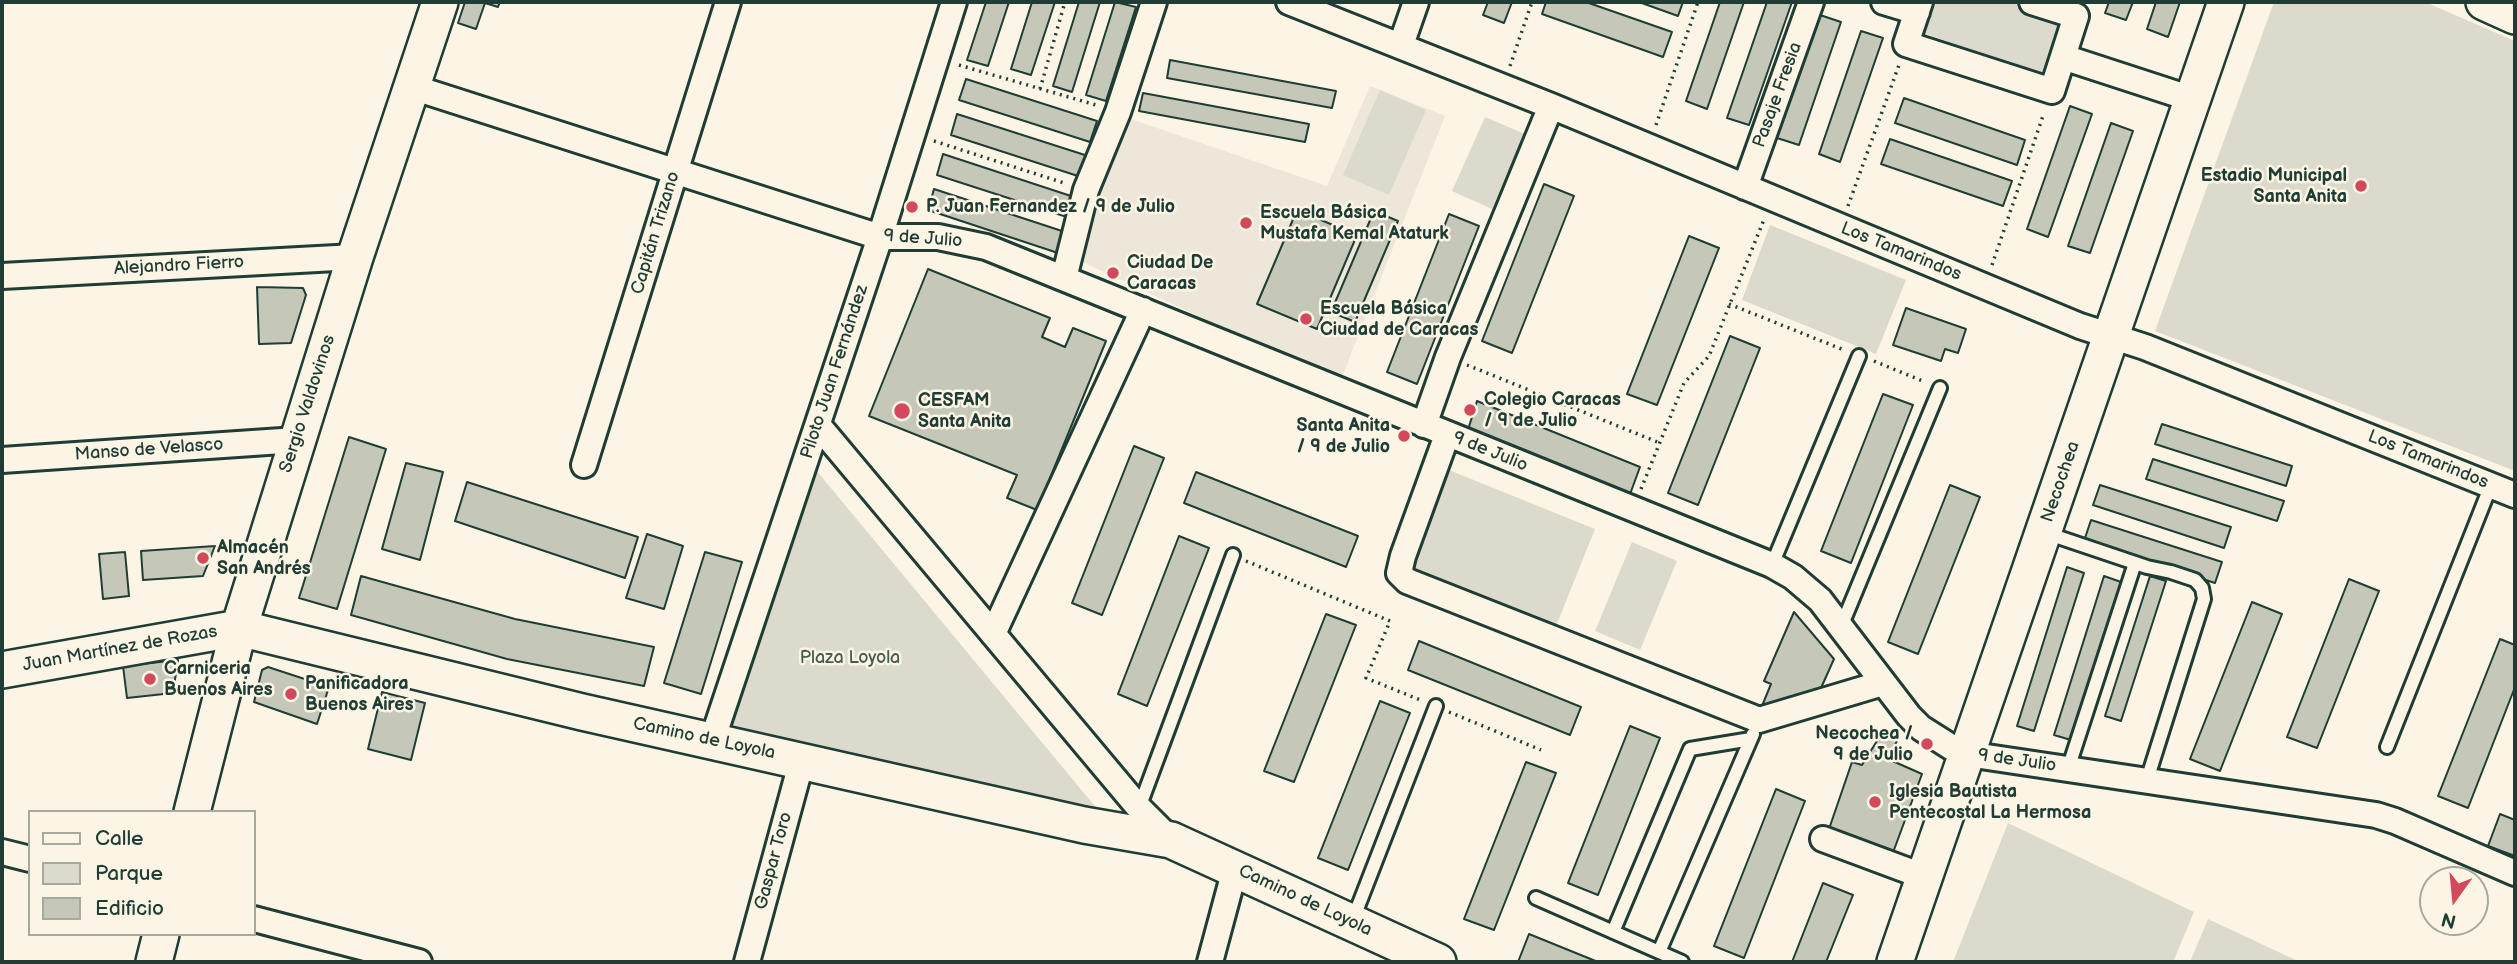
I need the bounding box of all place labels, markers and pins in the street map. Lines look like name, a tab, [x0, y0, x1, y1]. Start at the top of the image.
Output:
place label: Estadio Municipal Santa Anita	[2201, 165, 2347, 208]
marker: Estadio Municipal Santa Anita	[2353, 178, 2369, 194]
place label: P. Juan Fernandez / 9 de Julio	[926, 196, 1175, 218]
marker: P. Juan Fernandez / 9 de Julio	[904, 199, 920, 215]
place label: Escuela Básica Mustafa Kemal Ataturk	[1260, 202, 1449, 244]
marker: Escuela Básica Mustafa Kemal Ataturk	[1238, 215, 1254, 231]
place label: Ciudad De Caracas	[1127, 252, 1213, 294]
marker: Ciudad De Caracas	[1105, 265, 1121, 281]
place label: Escuela Básica Ciudad de Caracas	[1320, 298, 1478, 340]
marker: Escuela Básica Ciudad de Caracas	[1298, 311, 1314, 327]
place label: Colegio Caracas / 9 de Julio	[1484, 389, 1621, 432]
place label: CESFAM Santa Anita	[918, 390, 1011, 432]
marker: CESFAM Santa Anita	[892, 401, 912, 421]
marker: Colegio Caracas / 9 de Julio	[1462, 402, 1478, 418]
place label: Santa Anita / 9 de Julio	[1297, 415, 1390, 458]
marker: Santa Anita / 9 de Julio	[1396, 428, 1412, 444]
place label: Almacén San Andrés	[217, 537, 311, 580]
marker: Almacén San Andrés	[195, 550, 211, 566]
place label: Carniceria Buenos Aires	[164, 658, 273, 700]
marker: Carniceria Buenos Aires	[142, 671, 158, 687]
place label: Panificadora Buenos Aires	[305, 673, 414, 716]
marker: Panificadora Buenos Aires	[283, 686, 299, 702]
place label: Necochea / 9 de Julio	[1815, 723, 1913, 766]
marker: Necochea / 9 de Julio	[1919, 736, 1935, 752]
place label: Iglesia Bautista Pentecostal La Hermosa	[1889, 781, 2091, 824]
marker: Iglesia Bautista Pentecostal La Hermosa	[1867, 794, 1883, 810]

